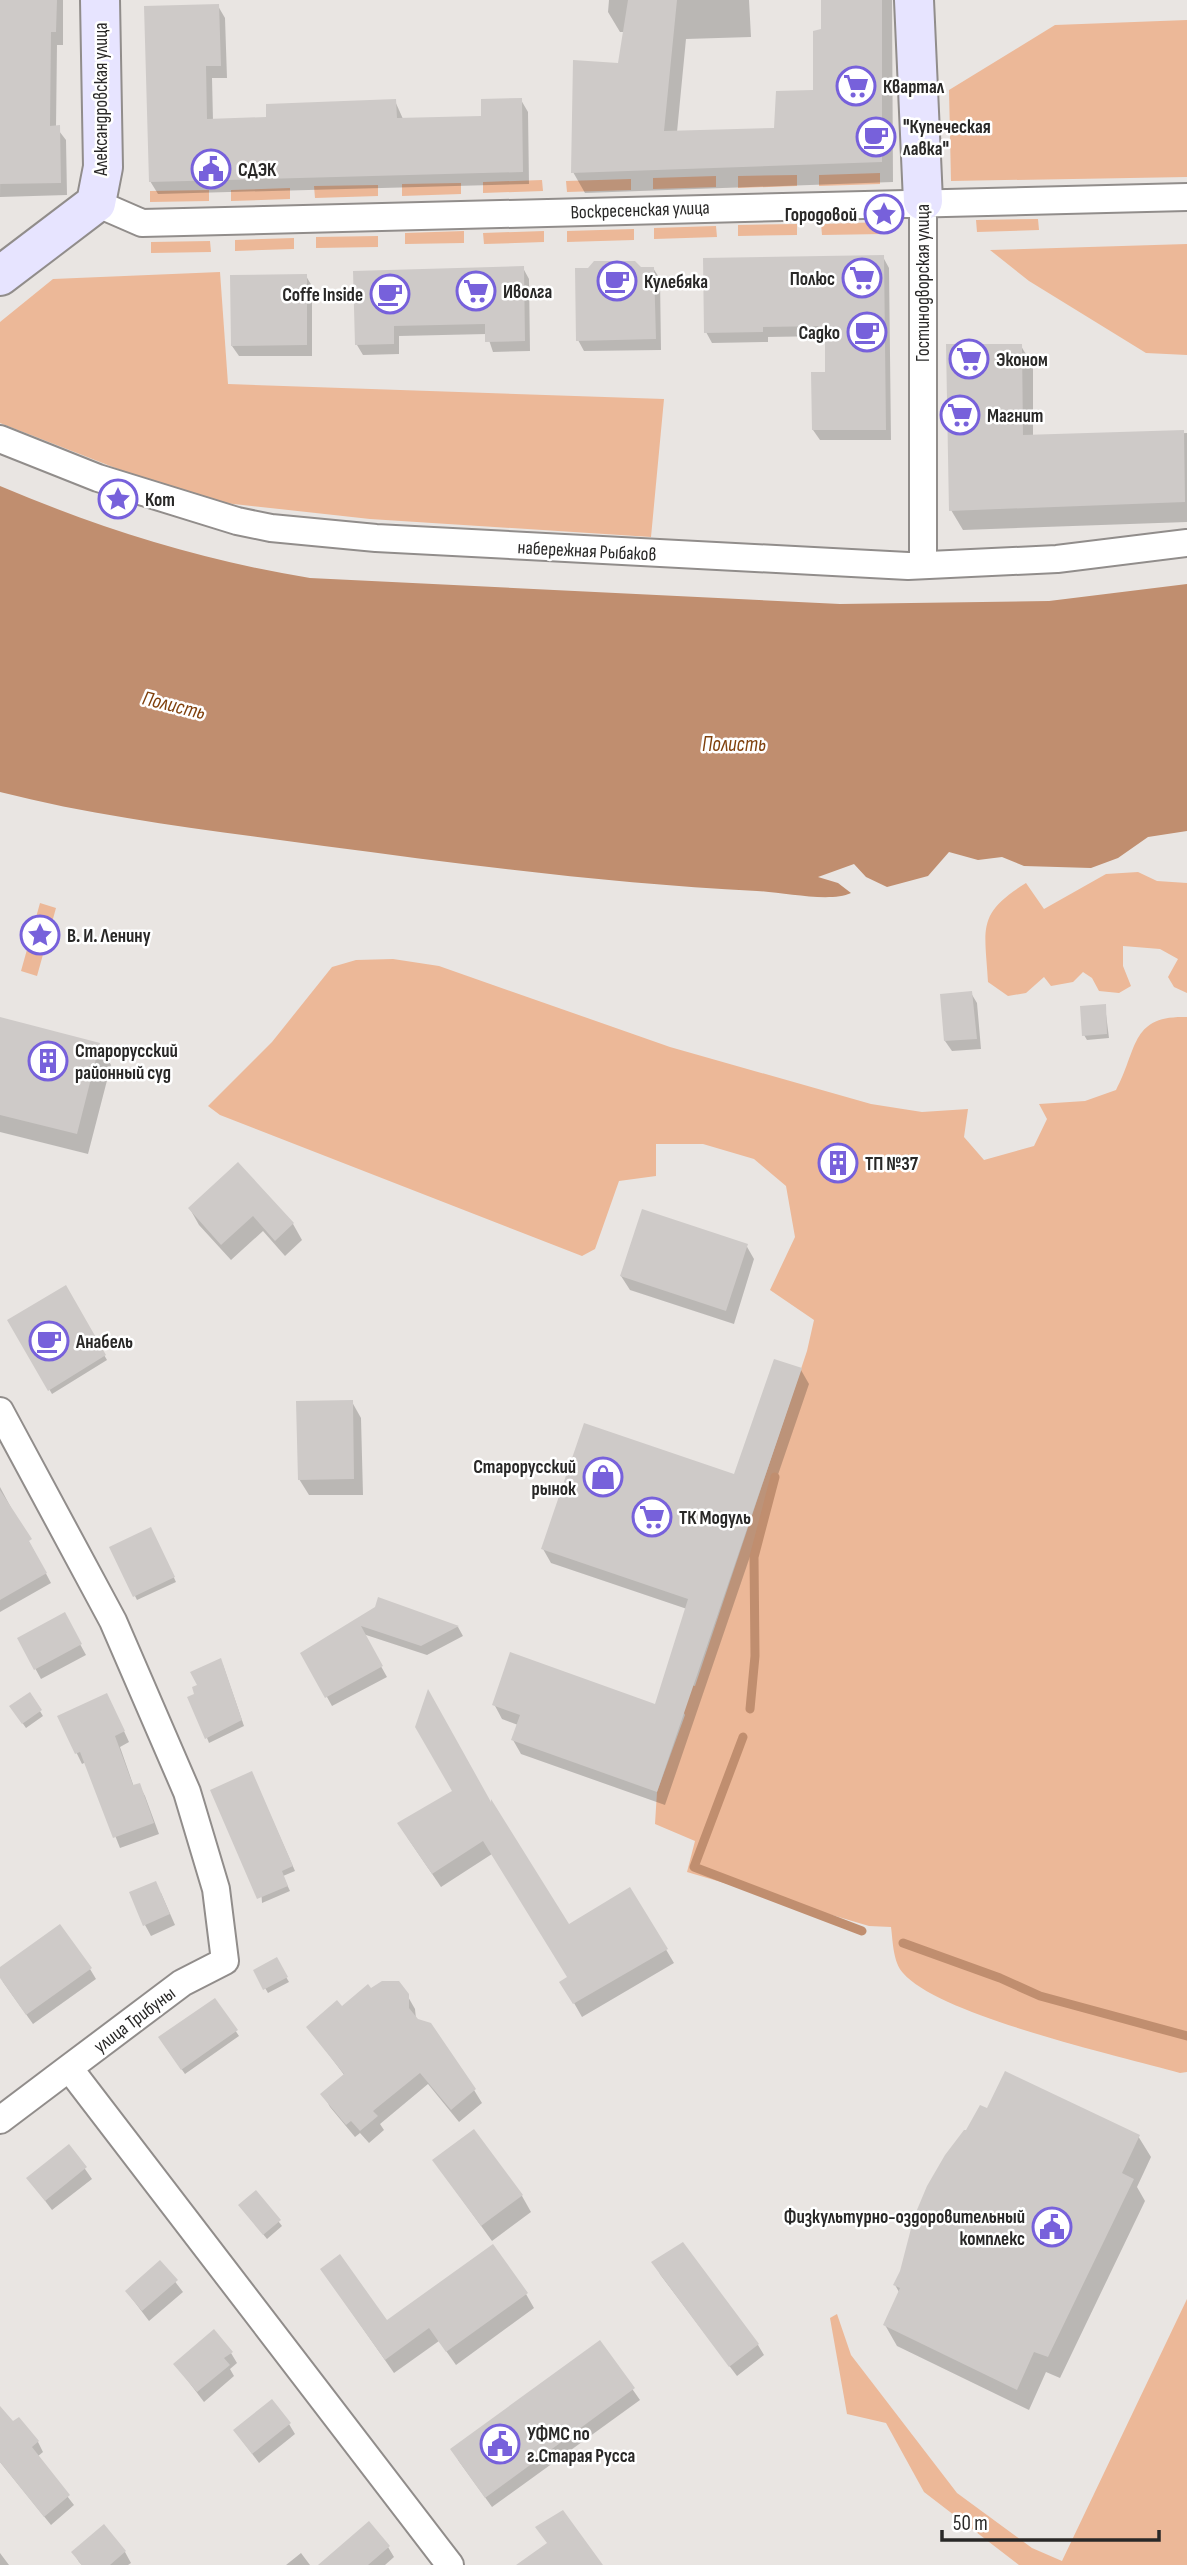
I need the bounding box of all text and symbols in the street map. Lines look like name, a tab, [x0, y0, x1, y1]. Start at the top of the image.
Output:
street label: Александровская улица	[90, 22, 113, 177]
supermarket icon: Квартал	[835, 65, 877, 107]
place label: Квартал	[883, 76, 945, 99]
cafe icon: "Купеческая лавка"	[855, 116, 897, 158]
place label: "Купеческая лавка"	[903, 116, 991, 161]
public building icon: СДЭК	[190, 148, 232, 190]
place label: СДЭК	[238, 159, 277, 182]
place icon: Городовой	[863, 193, 905, 235]
street label: Воскресенская улица	[570, 197, 710, 224]
place label: Городовой	[785, 204, 857, 227]
street label: Гостинодворская улица	[912, 204, 935, 362]
supermarket icon: Полюс	[841, 257, 883, 299]
cafe icon: Кулебяка	[596, 260, 638, 302]
place label: Полюс	[790, 268, 835, 291]
supermarket icon: Иволга	[455, 270, 497, 312]
place label: Кулебяка	[644, 271, 708, 294]
cafe icon: Coffe Inside	[369, 273, 411, 315]
place label: Иволга	[503, 281, 552, 304]
place label: Coffe Inside	[282, 284, 363, 307]
cafe icon: Садко	[846, 311, 888, 353]
place label: Садко	[798, 322, 840, 345]
supermarket icon: Эконом	[948, 338, 990, 380]
place label: Эконом	[996, 349, 1048, 372]
supermarket icon: Магнит	[939, 394, 981, 436]
place label: Магнит	[987, 405, 1043, 428]
place icon: Кот	[97, 478, 139, 520]
place label: Кот	[145, 489, 175, 512]
street label: набережная Рыбаков	[517, 536, 657, 567]
water label: Полисть	[140, 686, 208, 725]
water label: Полисть	[702, 732, 766, 757]
place icon: В. И. Ленину	[19, 914, 61, 956]
place label: В. И. Ленину	[67, 925, 151, 948]
building icon: Старорусский районный суд	[27, 1040, 69, 1082]
place label: Старорусский районный суд	[75, 1040, 178, 1085]
building icon: ТП №37	[817, 1142, 859, 1184]
place label: ТП №37	[865, 1153, 919, 1176]
cafe icon: Анабель	[28, 1320, 70, 1362]
place label: Анабель	[75, 1331, 133, 1354]
place label: Старорусский рынок	[473, 1456, 576, 1501]
shop icon: Старорусский рынок	[582, 1456, 624, 1498]
supermarket icon: ТК Модуль	[631, 1496, 673, 1538]
place label: ТК Модуль	[679, 1507, 751, 1530]
street label: улица Трибуны	[90, 1982, 180, 2058]
place label: Физкультурно-оздоровительный комплекс	[784, 2206, 1025, 2251]
public building icon: Физкультурно-оздоровительный комплекс	[1031, 2206, 1073, 2248]
public building icon: УФМС по г.Старая Русса	[479, 2423, 521, 2465]
place label: УФМС по г.Старая Русса	[527, 2423, 635, 2468]
scale bar	[942, 2498, 1159, 2542]
text: 50 m	[953, 2511, 988, 2536]

